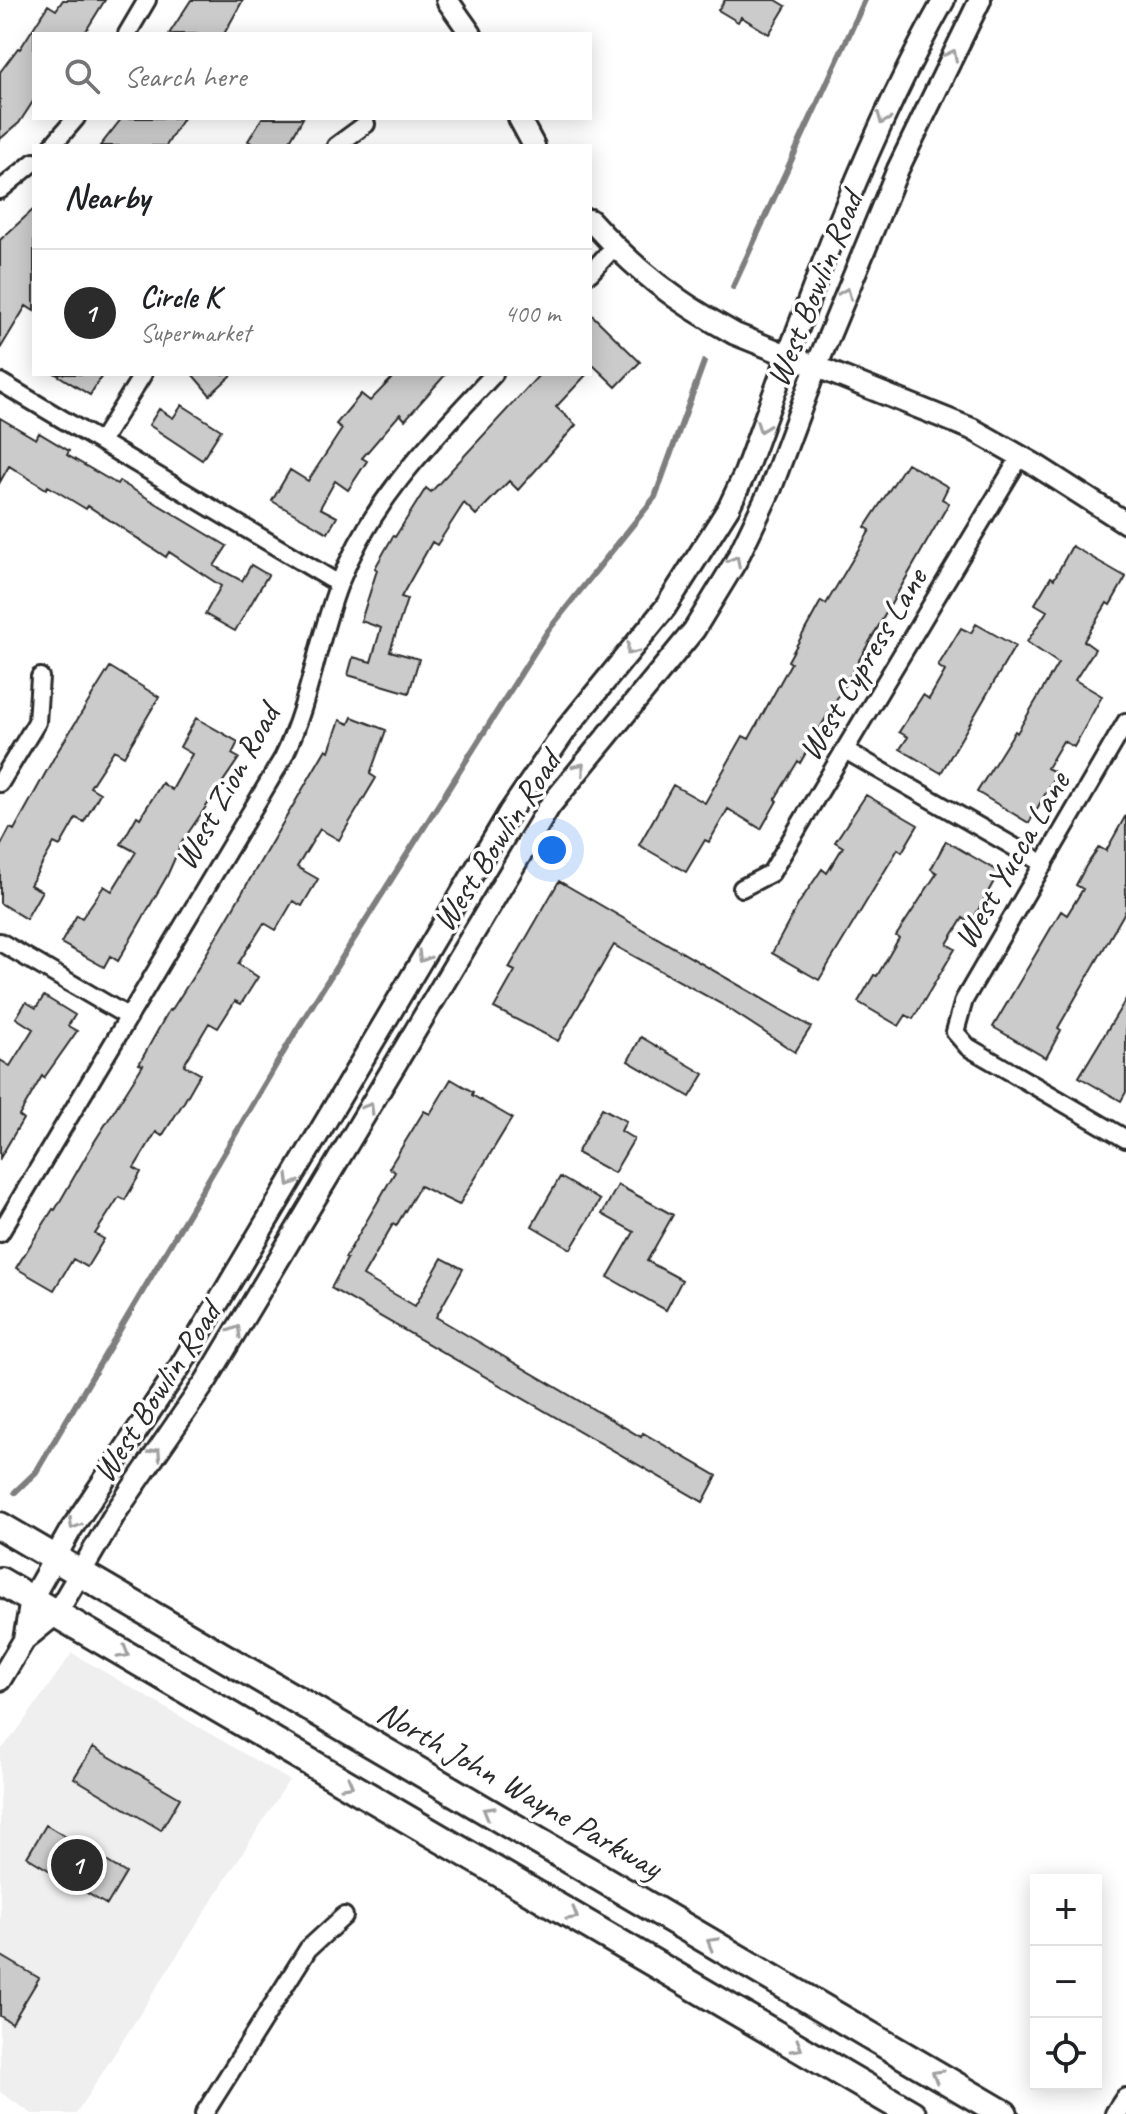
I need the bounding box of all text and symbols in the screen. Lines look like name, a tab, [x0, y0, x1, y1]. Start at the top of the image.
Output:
search box	[32, 32, 592, 120]
one-way arrow	[942, 49, 957, 64]
icon: search	[60, 54, 104, 98]
text: Search here	[124, 57, 246, 95]
one-way arrow	[876, 111, 892, 125]
text: Nearby	[64, 175, 150, 218]
street label: West Bowlin Road	[755, 181, 874, 393]
text: Circle K	[140, 278, 220, 316]
one-way arrow	[837, 287, 853, 301]
text: 1	[84, 297, 96, 330]
text: 400 m	[504, 297, 560, 330]
text: Supermarket	[140, 316, 251, 349]
one-way arrow	[755, 419, 772, 433]
one-way arrow	[725, 555, 741, 569]
street label: West Cypress Lane	[788, 558, 937, 768]
one-way arrow	[626, 641, 641, 655]
street label: West Zion Road	[163, 693, 291, 877]
street label: West Bowlin Road	[422, 739, 573, 939]
street label: West Yucca Lane	[943, 762, 1080, 956]
one-way arrow	[570, 763, 585, 777]
your location	[532, 830, 572, 870]
one-way arrow	[417, 948, 433, 963]
one-way arrow	[359, 1102, 375, 1117]
one-way arrow	[285, 1172, 301, 1187]
street label: West Bowlin Road	[82, 1290, 233, 1490]
one-way arrow	[226, 1325, 241, 1340]
one-way arrow	[146, 1447, 161, 1462]
one-way arrow	[68, 1515, 84, 1530]
one-way arrow	[115, 1643, 129, 1659]
street label: North John Wayne Parkway	[370, 1690, 672, 1889]
one-way arrow	[339, 1774, 354, 1790]
one-way arrow	[482, 1806, 497, 1822]
pin: 1	[51, 1835, 103, 1895]
map controls	[1030, 1874, 1102, 2090]
button: +	[1030, 1874, 1102, 1946]
one-way arrow	[564, 1905, 579, 1921]
one-way arrow	[706, 1937, 721, 1953]
button: −	[1030, 1946, 1102, 2018]
button: locate	[1030, 2018, 1102, 2090]
one-way arrow	[788, 2037, 803, 2053]
one-way arrow	[931, 2069, 945, 2085]

